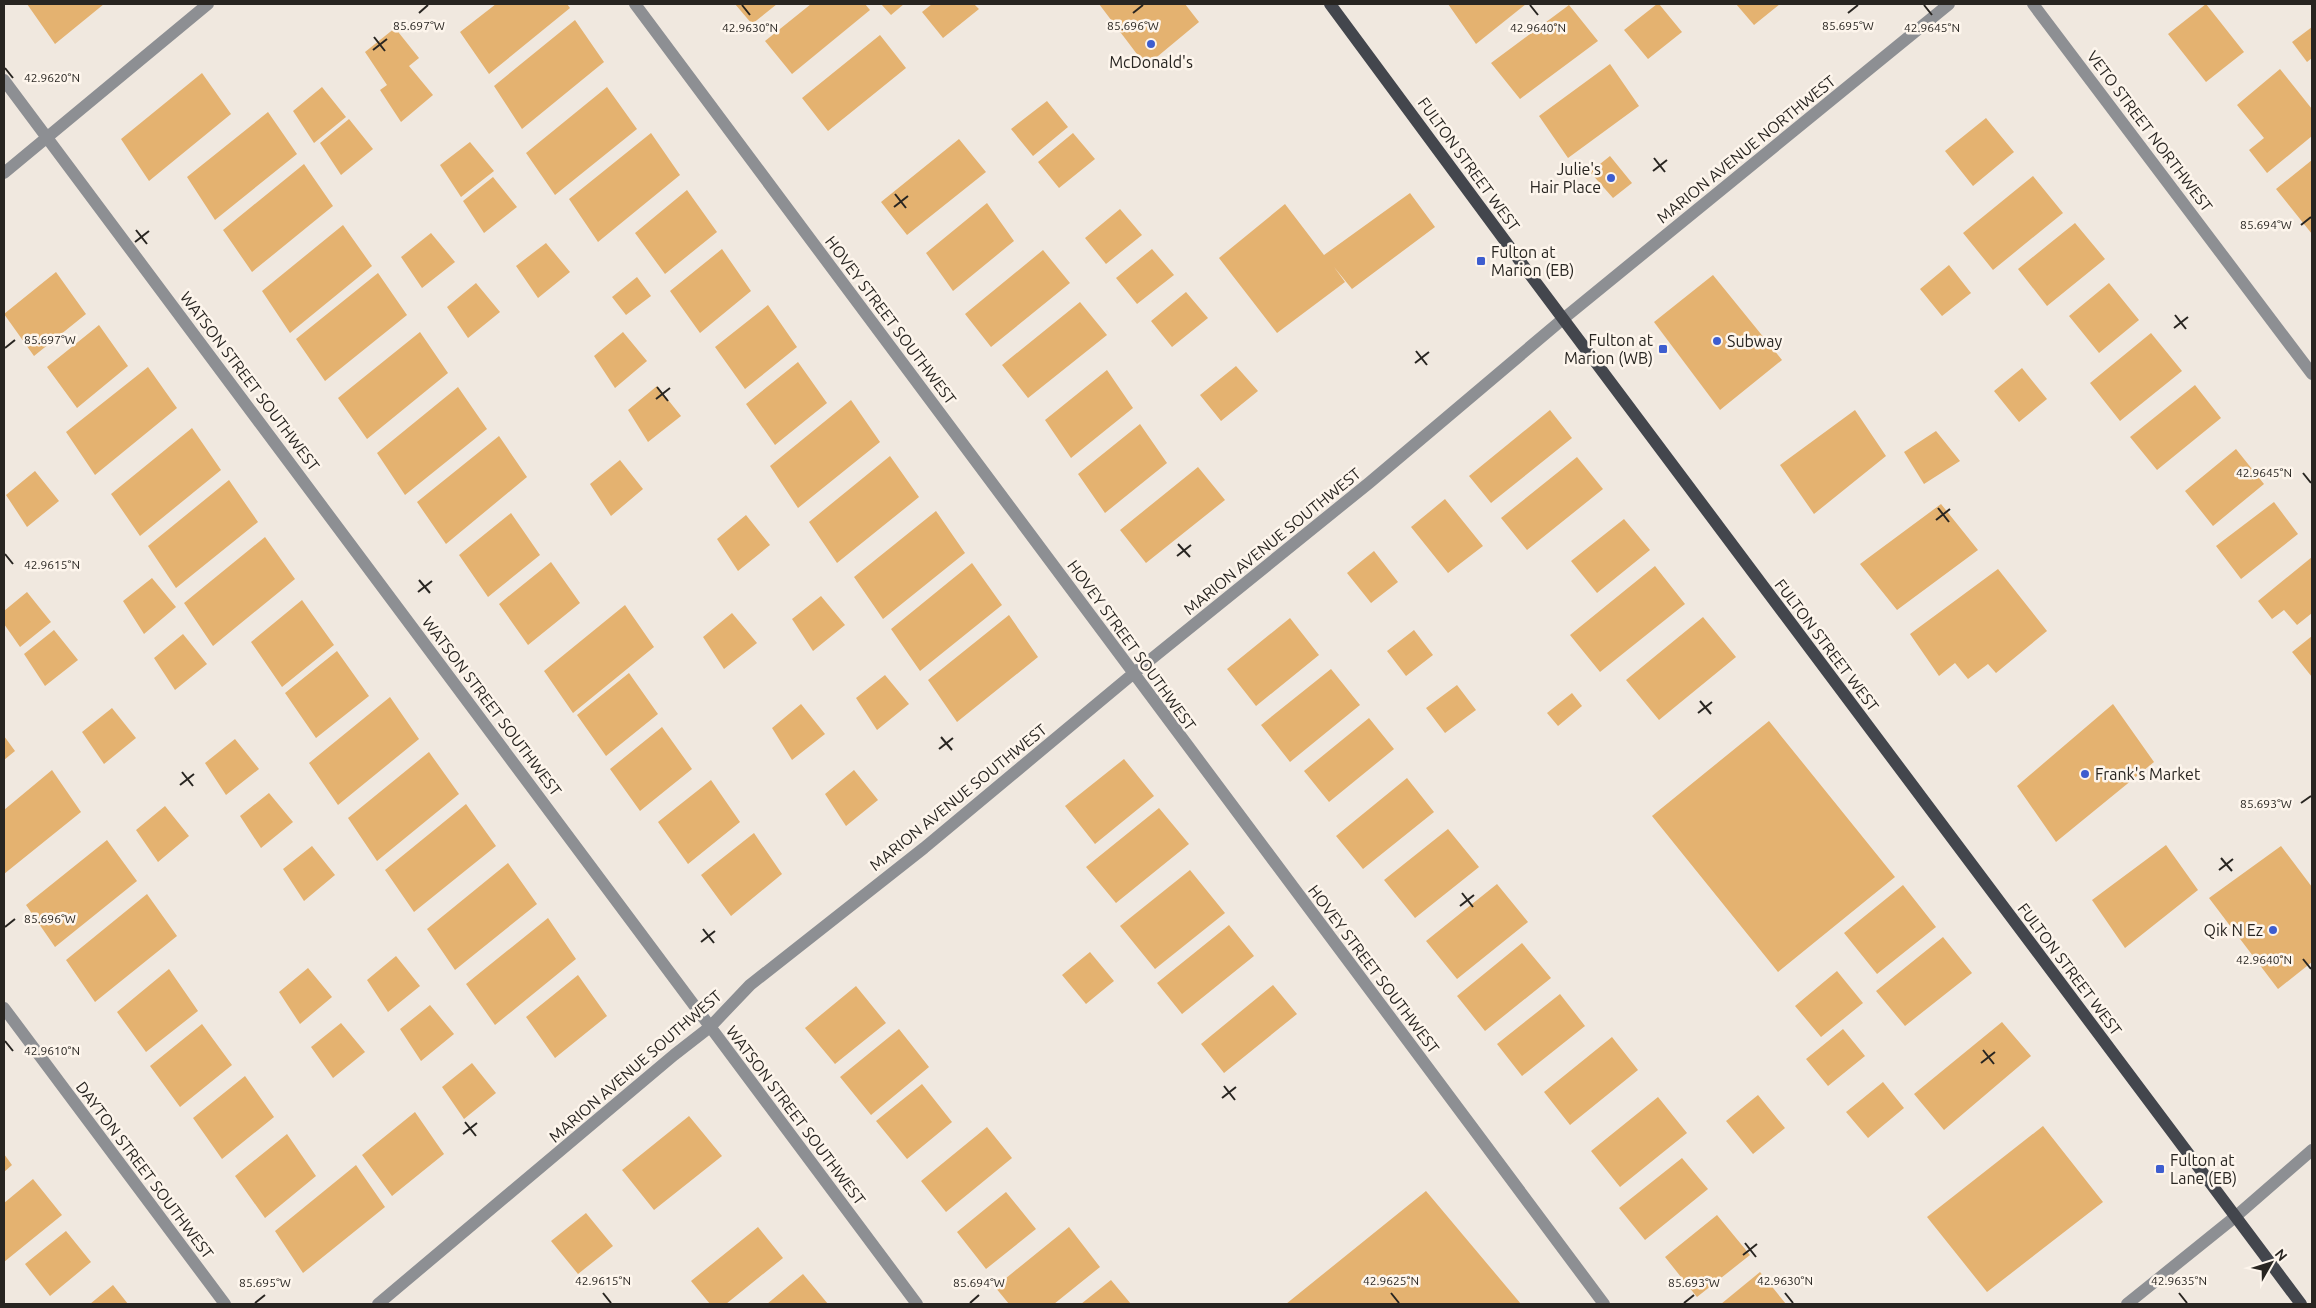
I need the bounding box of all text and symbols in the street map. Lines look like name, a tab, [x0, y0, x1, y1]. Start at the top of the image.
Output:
text: 85.697°W	[393, 19, 445, 32]
text: 85.696°W	[1107, 19, 1159, 32]
text: 85.695°W	[1822, 19, 1874, 32]
text: 42.9630°N	[722, 21, 778, 34]
text: 42.9640°N	[1510, 21, 1566, 34]
text: 42.9645°N	[1904, 21, 1960, 34]
marker: McDonald's	[1145, 38, 1157, 50]
street label: VETO STREET NORTHWEST	[2084, 47, 2216, 215]
place label: McDonald's	[1109, 53, 1193, 71]
text: 42.9620°N	[24, 71, 80, 84]
street label: MARION AVENUE NORTHWEST	[1653, 71, 1839, 227]
street label: FULTON STREET WEST	[1414, 94, 1524, 234]
place label: Julie's Hair Place	[1530, 160, 1601, 196]
marker: Julie's Hair Place	[1605, 172, 1617, 184]
text: 85.694°W	[2240, 218, 2292, 231]
street label: HOVEY STREET SOUTHWEST	[822, 232, 960, 408]
place label: Fulton at Marion (EB)	[1491, 243, 1574, 280]
marker: Fulton at Marion (EB)	[1475, 255, 1487, 267]
street label: WATSON STREET SOUTHWEST	[177, 288, 323, 474]
place label: Fulton at Marion (WB)	[1564, 331, 1654, 368]
place label: Subway	[1727, 332, 1782, 350]
text: 85.697°W	[24, 333, 76, 346]
marker: Subway	[1711, 335, 1723, 347]
marker: Fulton at Marion (WB)	[1657, 343, 1669, 355]
street label: MARION AVENUE SOUTHWEST	[1180, 464, 1364, 618]
text: 42.9645°N	[2236, 466, 2292, 479]
street label: HOVEY STREET SOUTHWEST	[1064, 556, 1200, 734]
text: 42.9615°N	[24, 558, 80, 571]
street label: FULTON STREET WEST	[1771, 575, 1883, 715]
street label: WATSON STREET SOUTHWEST	[419, 613, 565, 799]
street label: MARION AVENUE SOUTHWEST	[866, 720, 1050, 874]
place label: Frank's Market	[2095, 765, 2201, 783]
marker: Frank's Market	[2079, 768, 2091, 780]
text: 85.693°W	[2240, 797, 2292, 810]
street label: HOVEY STREET SOUTHWEST	[1305, 881, 1443, 1057]
street label: FULTON STREET WEST	[2014, 899, 2126, 1039]
text: 85.696°W	[24, 912, 76, 925]
place label: Qik N Ez	[2204, 921, 2263, 939]
marker: Qik N Ez	[2267, 924, 2279, 936]
text: 42.9640°N	[2236, 953, 2292, 966]
street label: MARION AVENUE SOUTHWEST	[545, 986, 725, 1146]
street label: WATSON STREET SOUTHWEST	[723, 1022, 869, 1208]
text: 42.9610°N	[24, 1044, 80, 1057]
street label: DAYTON STREET SOUTHWEST	[73, 1078, 217, 1262]
place label: Fulton at Lane (EB)	[2170, 1151, 2237, 1188]
marker: Fulton at Lane (EB)	[2154, 1163, 2166, 1175]
north arrow	[2246, 1238, 2296, 1288]
text: N	[2272, 1246, 2291, 1264]
text: 42.9615°N	[575, 1274, 631, 1287]
text: 42.9625°N	[1363, 1274, 1419, 1287]
text: 42.9630°N	[1757, 1274, 1813, 1287]
text: 42.9635°N	[2151, 1274, 2207, 1287]
text: 85.695°W	[239, 1276, 291, 1289]
text: 85.694°W	[953, 1276, 1005, 1289]
text: 85.693°W	[1668, 1276, 1720, 1289]

